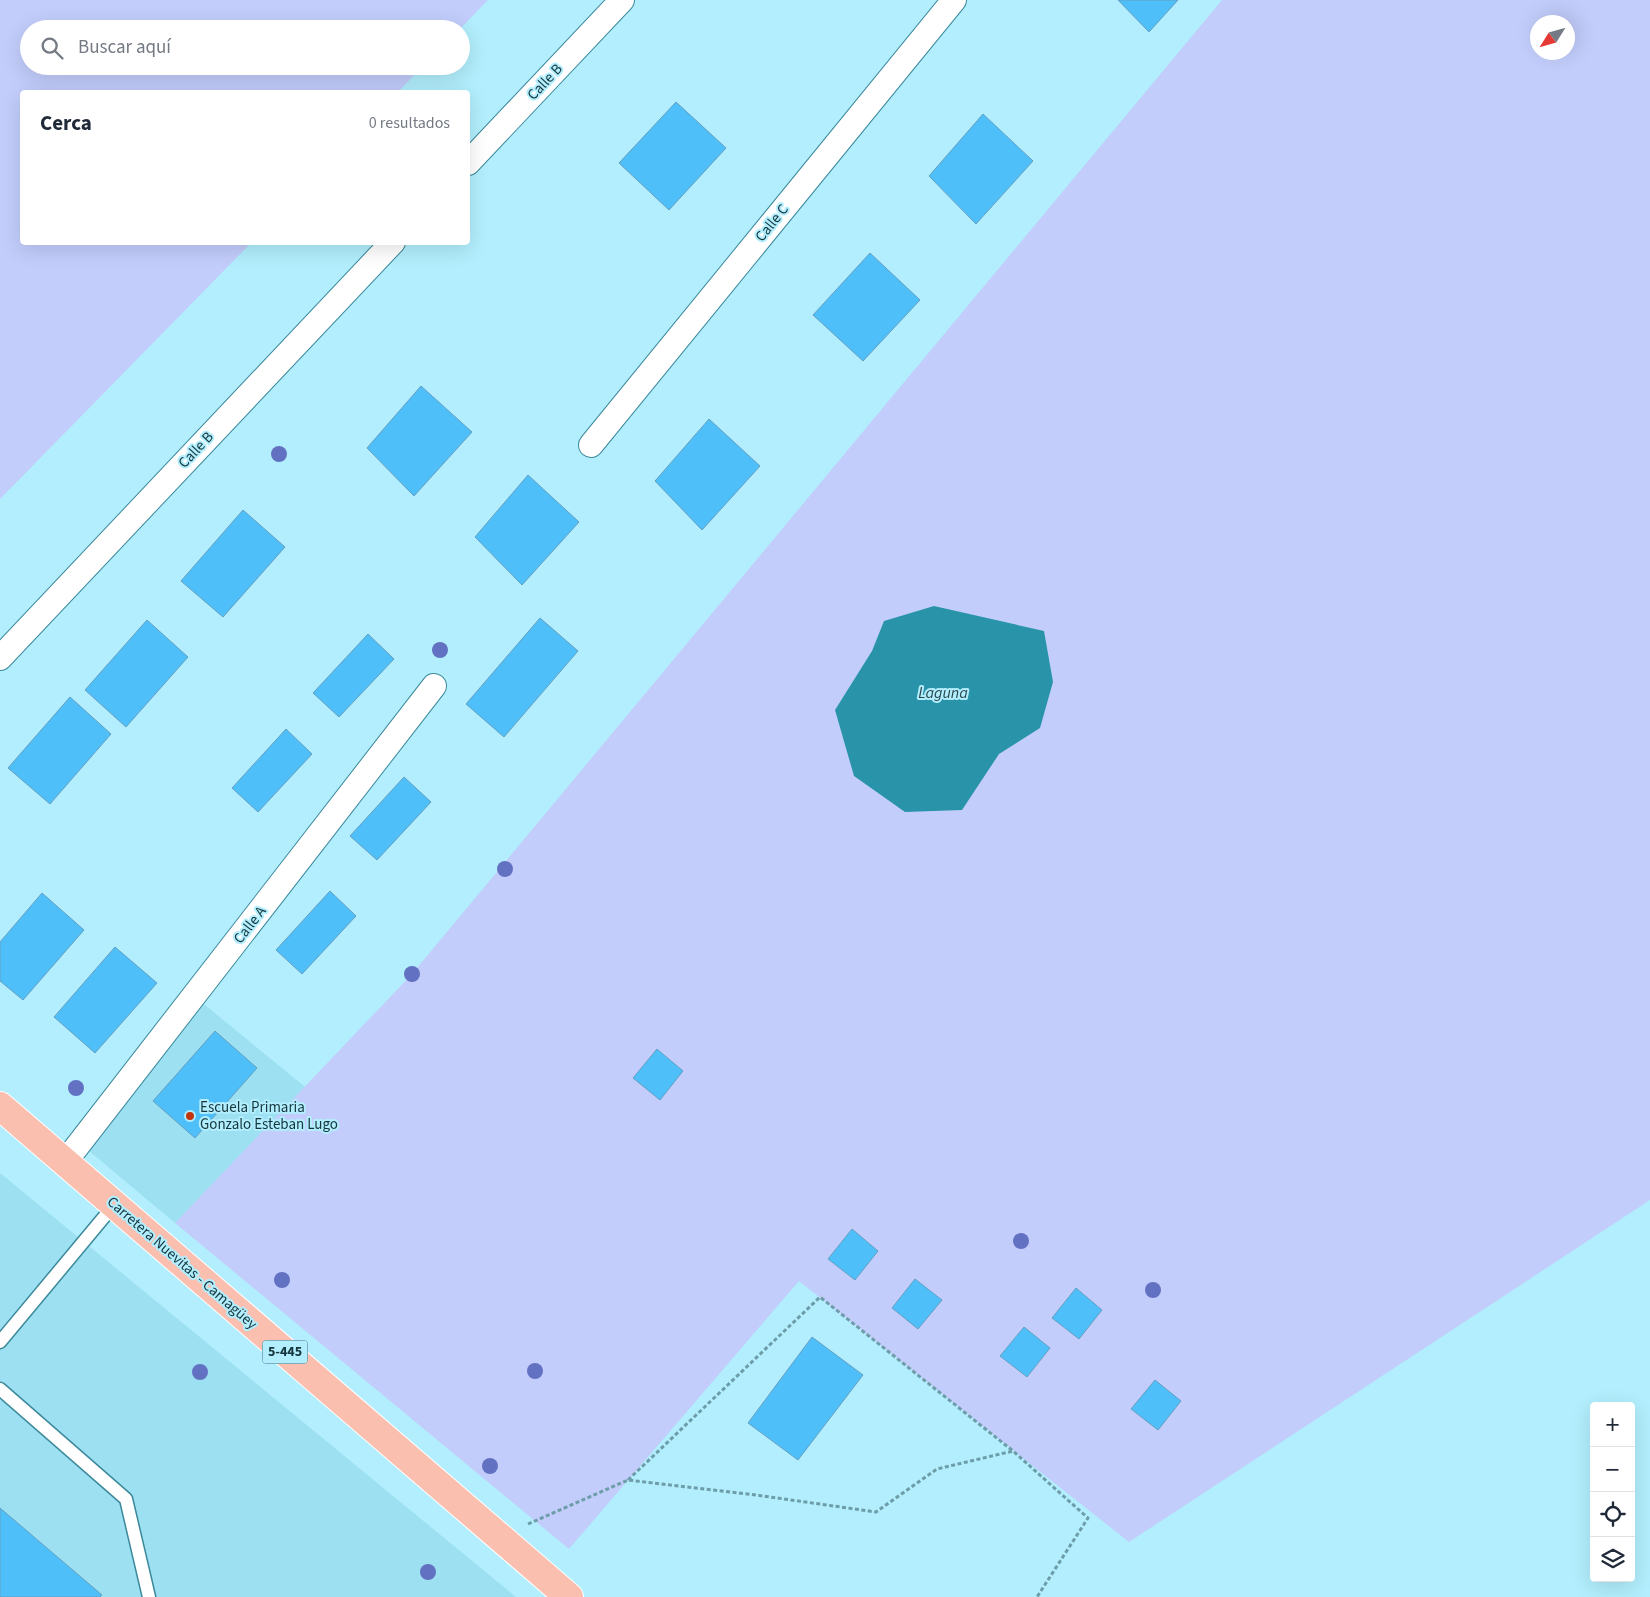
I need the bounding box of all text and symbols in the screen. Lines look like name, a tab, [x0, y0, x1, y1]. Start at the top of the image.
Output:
north arrow	[1530, 15, 1575, 60]
search box	[20, 20, 470, 75]
icon: search	[38, 34, 66, 62]
text: Buscar aquí	[78, 34, 171, 61]
street label: Calle B	[523, 59, 567, 105]
text: Cerca	[40, 108, 92, 138]
text: 0 resultados	[369, 112, 450, 134]
street label: Calle C	[750, 199, 794, 246]
street label: Calle B	[174, 427, 218, 473]
water label: Laguna	[918, 682, 968, 704]
street label: Calle A	[229, 901, 272, 948]
place label: Escuela Primaria Gonzalo Esteban Lugo	[200, 1097, 338, 1135]
marker: Escuela Primaria Gonzalo Esteban Lugo	[184, 1110, 196, 1122]
street label: Carretera Nuevitas - Camagüey	[102, 1192, 262, 1334]
road number: 5-445	[262, 1340, 308, 1364]
map controls	[1590, 1402, 1635, 1582]
button: +	[1590, 1402, 1635, 1447]
button: −	[1590, 1447, 1635, 1492]
button: locate	[1590, 1492, 1635, 1537]
button: layers	[1590, 1537, 1635, 1582]

